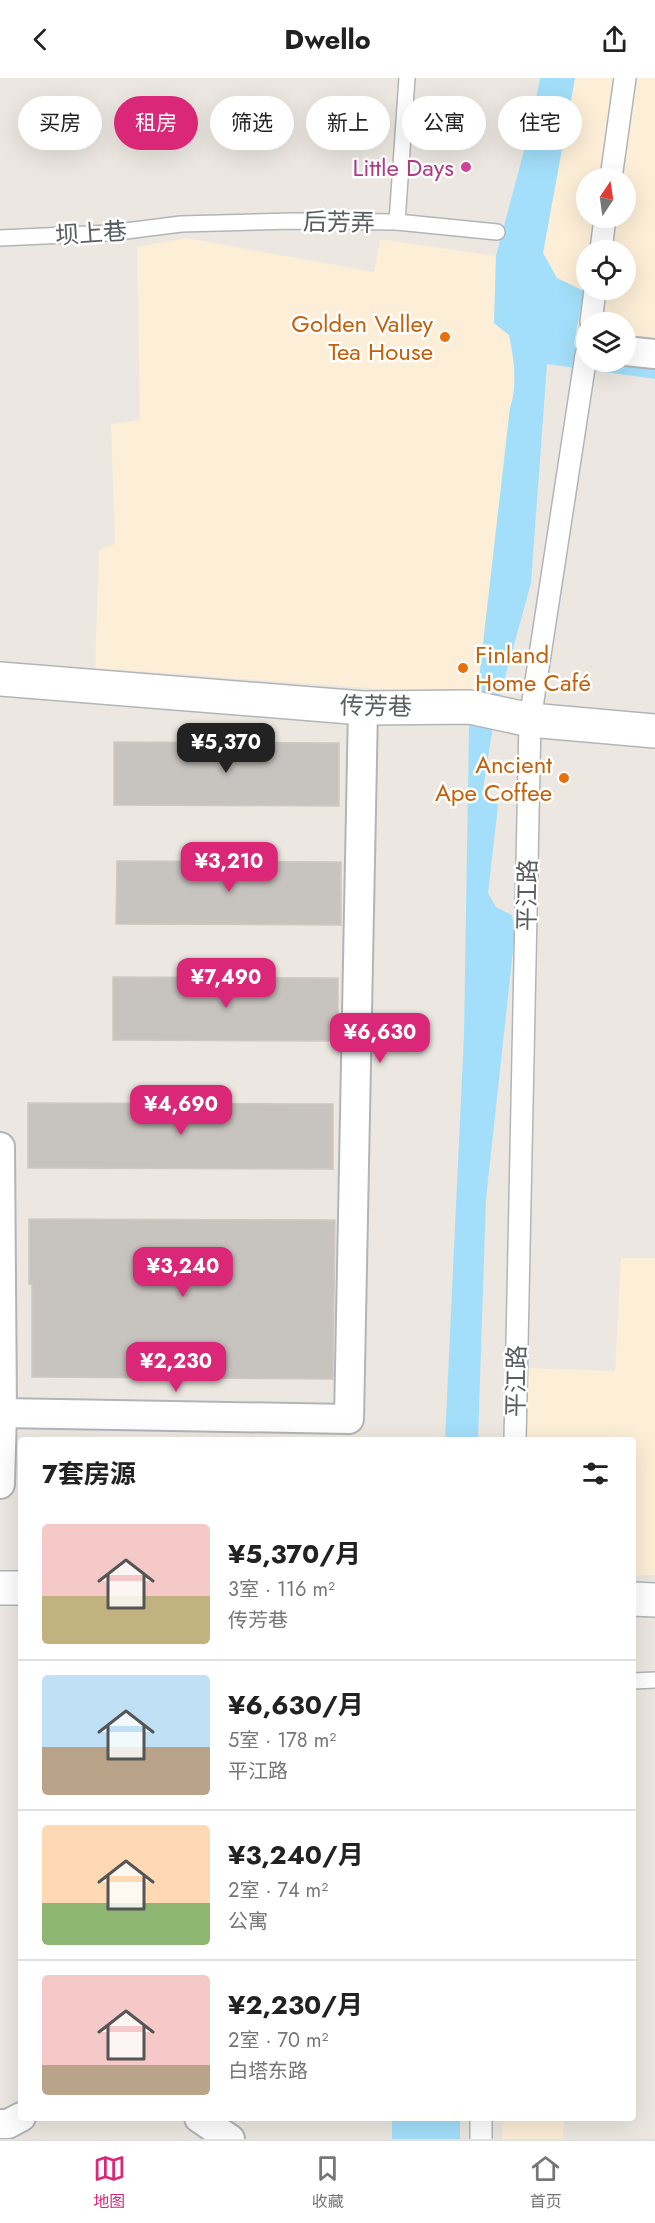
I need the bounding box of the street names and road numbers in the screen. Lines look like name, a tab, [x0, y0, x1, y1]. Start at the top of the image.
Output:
street label: 后芳弄	[303, 204, 375, 240]
street label: 坝上巷	[54, 213, 128, 253]
street label: 传芳巷	[340, 688, 412, 724]
street label: 平江路	[509, 859, 545, 931]
street label: 平江路	[498, 1345, 534, 1417]

